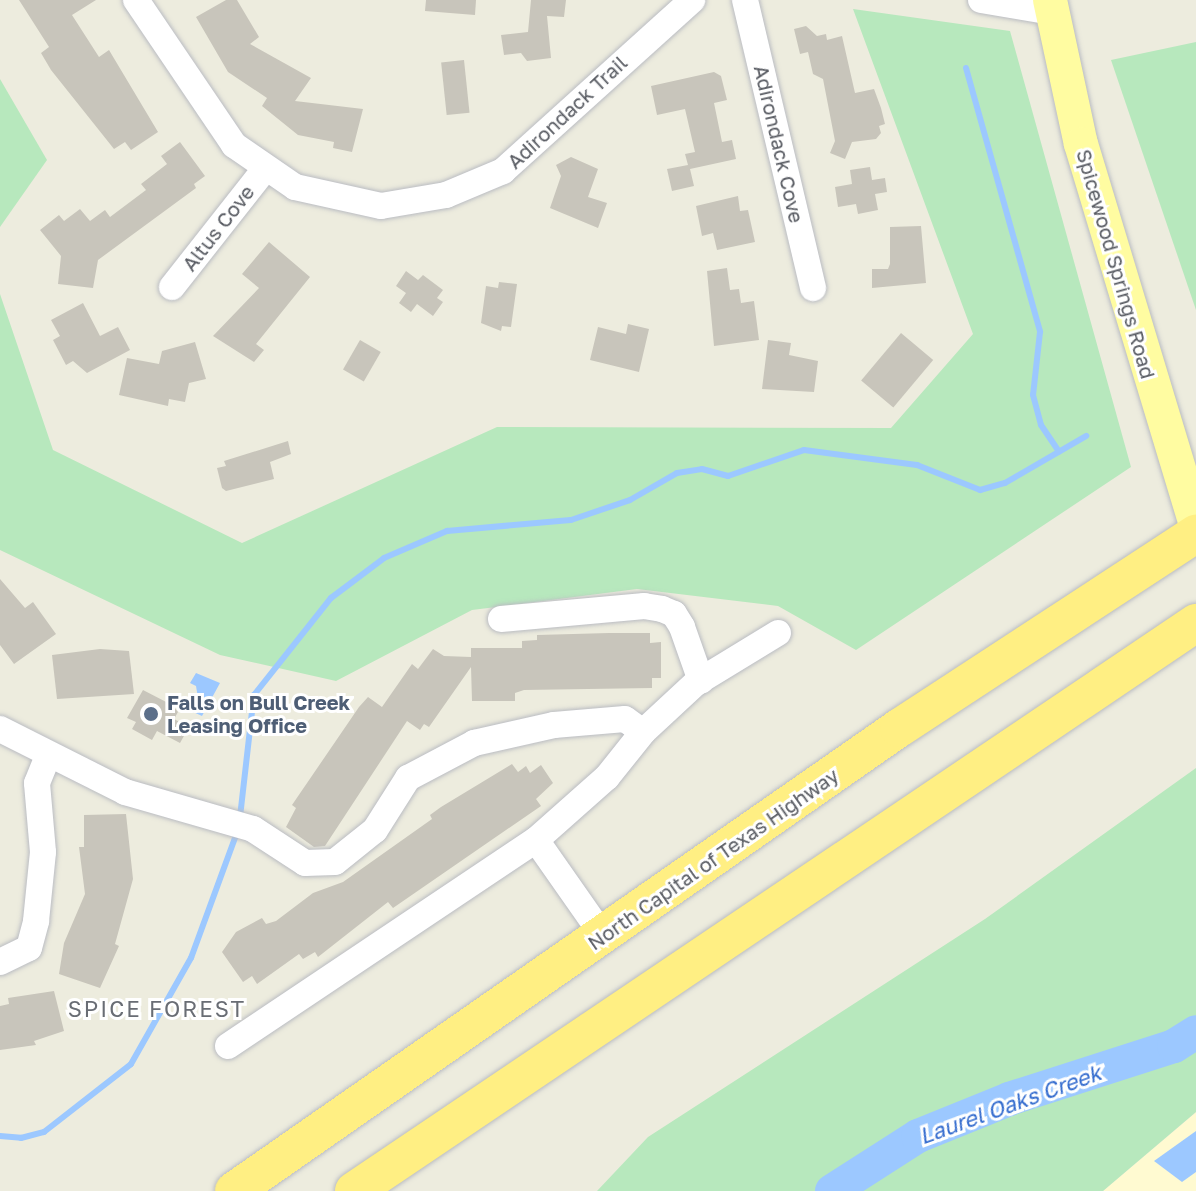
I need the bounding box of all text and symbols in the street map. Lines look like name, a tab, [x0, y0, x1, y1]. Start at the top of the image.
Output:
street label: Adirondack Trail	[502, 50, 632, 174]
street label: Adirondack Cove	[749, 63, 809, 225]
street label: Spicewood Springs Road	[1072, 147, 1160, 381]
street label: Altus Cove	[177, 180, 259, 276]
place label: Falls on Bull Creek Leasing Office	[167, 690, 350, 737]
marker: Falls on Bull Creek Leasing Office	[142, 705, 160, 723]
street label: North Capital of Texas Highway	[583, 763, 843, 955]
district label: SPICE FOREST	[68, 996, 246, 1022]
water label: Laurel Oaks Creek	[915, 1059, 1105, 1149]

